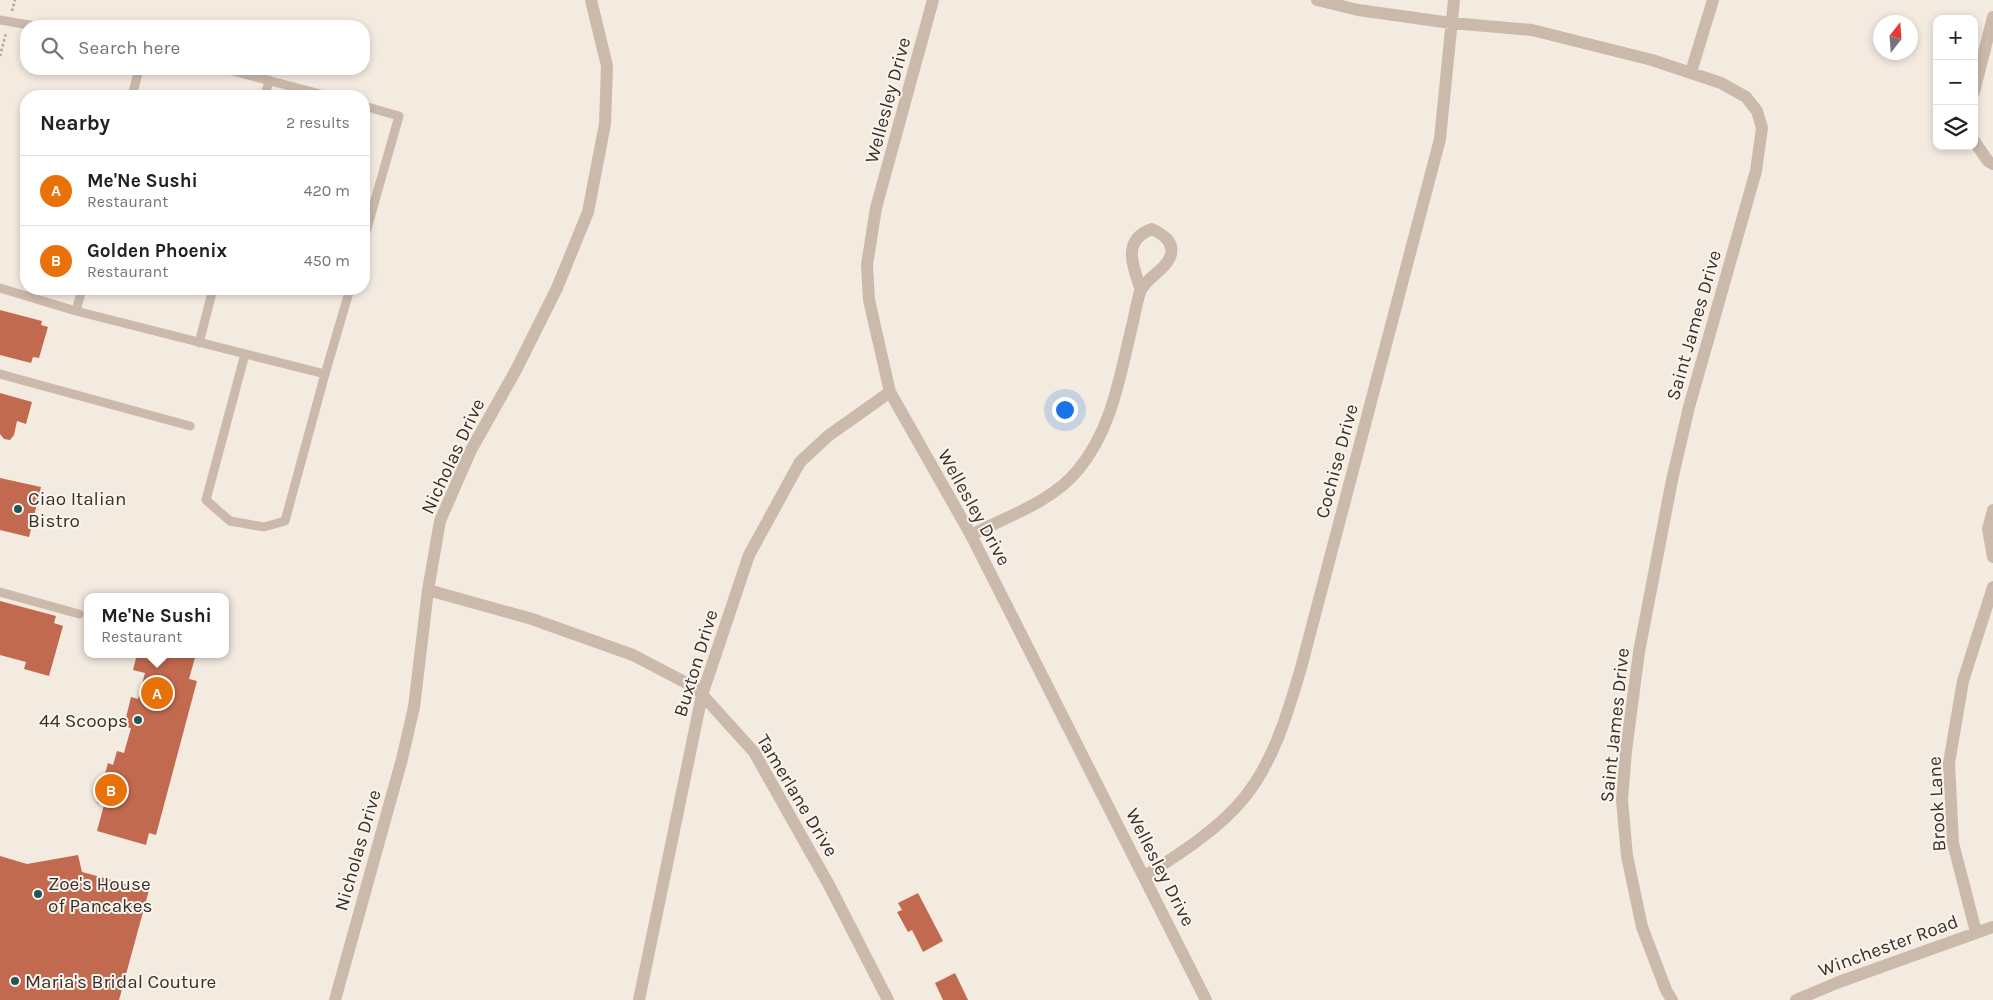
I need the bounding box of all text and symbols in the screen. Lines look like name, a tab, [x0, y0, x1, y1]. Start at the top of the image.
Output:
north arrow	[1873, 15, 1918, 60]
map controls	[1933, 15, 1978, 150]
button: +	[1933, 15, 1978, 60]
search box	[20, 20, 370, 75]
icon: search	[38, 34, 66, 62]
street label: Wellesley Drive	[861, 35, 915, 166]
text: Search here	[78, 37, 180, 59]
button: −	[1933, 60, 1978, 105]
button: layers	[1933, 105, 1978, 150]
text: Nearby	[40, 111, 110, 135]
text: 2 results	[286, 113, 350, 132]
text: Me'Ne Sushi	[87, 170, 198, 192]
text: A	[51, 181, 61, 200]
text: 420 m	[304, 181, 350, 200]
text: Restaurant	[87, 192, 168, 211]
text: Golden Phoenix	[87, 240, 227, 262]
street label: Saint James Drive	[1662, 248, 1726, 403]
text: B	[51, 251, 61, 270]
text: 450 m	[304, 251, 350, 270]
text: Restaurant	[87, 262, 168, 281]
street label: Nicholas Drive	[417, 395, 489, 518]
your location	[1052, 397, 1078, 423]
street label: Cochise Drive	[1311, 402, 1363, 521]
street label: Wellesley Drive	[933, 446, 1015, 569]
place label: Ciao Italian Bistro	[28, 488, 127, 532]
marker: Ciao Italian Bistro	[12, 503, 24, 515]
popup	[84, 593, 229, 658]
text: Me'Ne Sushi	[101, 605, 212, 627]
street label: Buxton Drive	[669, 607, 723, 720]
text: Restaurant	[101, 627, 182, 646]
street label: Saint James Drive	[1596, 647, 1634, 803]
pin: A	[141, 674, 173, 712]
place label: 44 Scoops	[39, 710, 128, 732]
marker: 44 Scoops	[132, 714, 144, 726]
street label: Tamerlane Drive	[752, 730, 842, 861]
street label: Brook Lane	[1924, 756, 1950, 852]
pin: B	[95, 771, 127, 809]
street label: Nicholas Drive	[330, 787, 386, 913]
street label: Wellesley Drive	[1121, 805, 1199, 930]
place label: Zoe's House of Pancakes	[48, 873, 153, 917]
marker: Zoe's House of Pancakes	[32, 888, 44, 900]
street label: Winchester Road	[1815, 910, 1961, 981]
place label: Maria's Bridal Couture	[25, 971, 216, 993]
marker: Maria's Bridal Couture	[9, 975, 21, 987]

